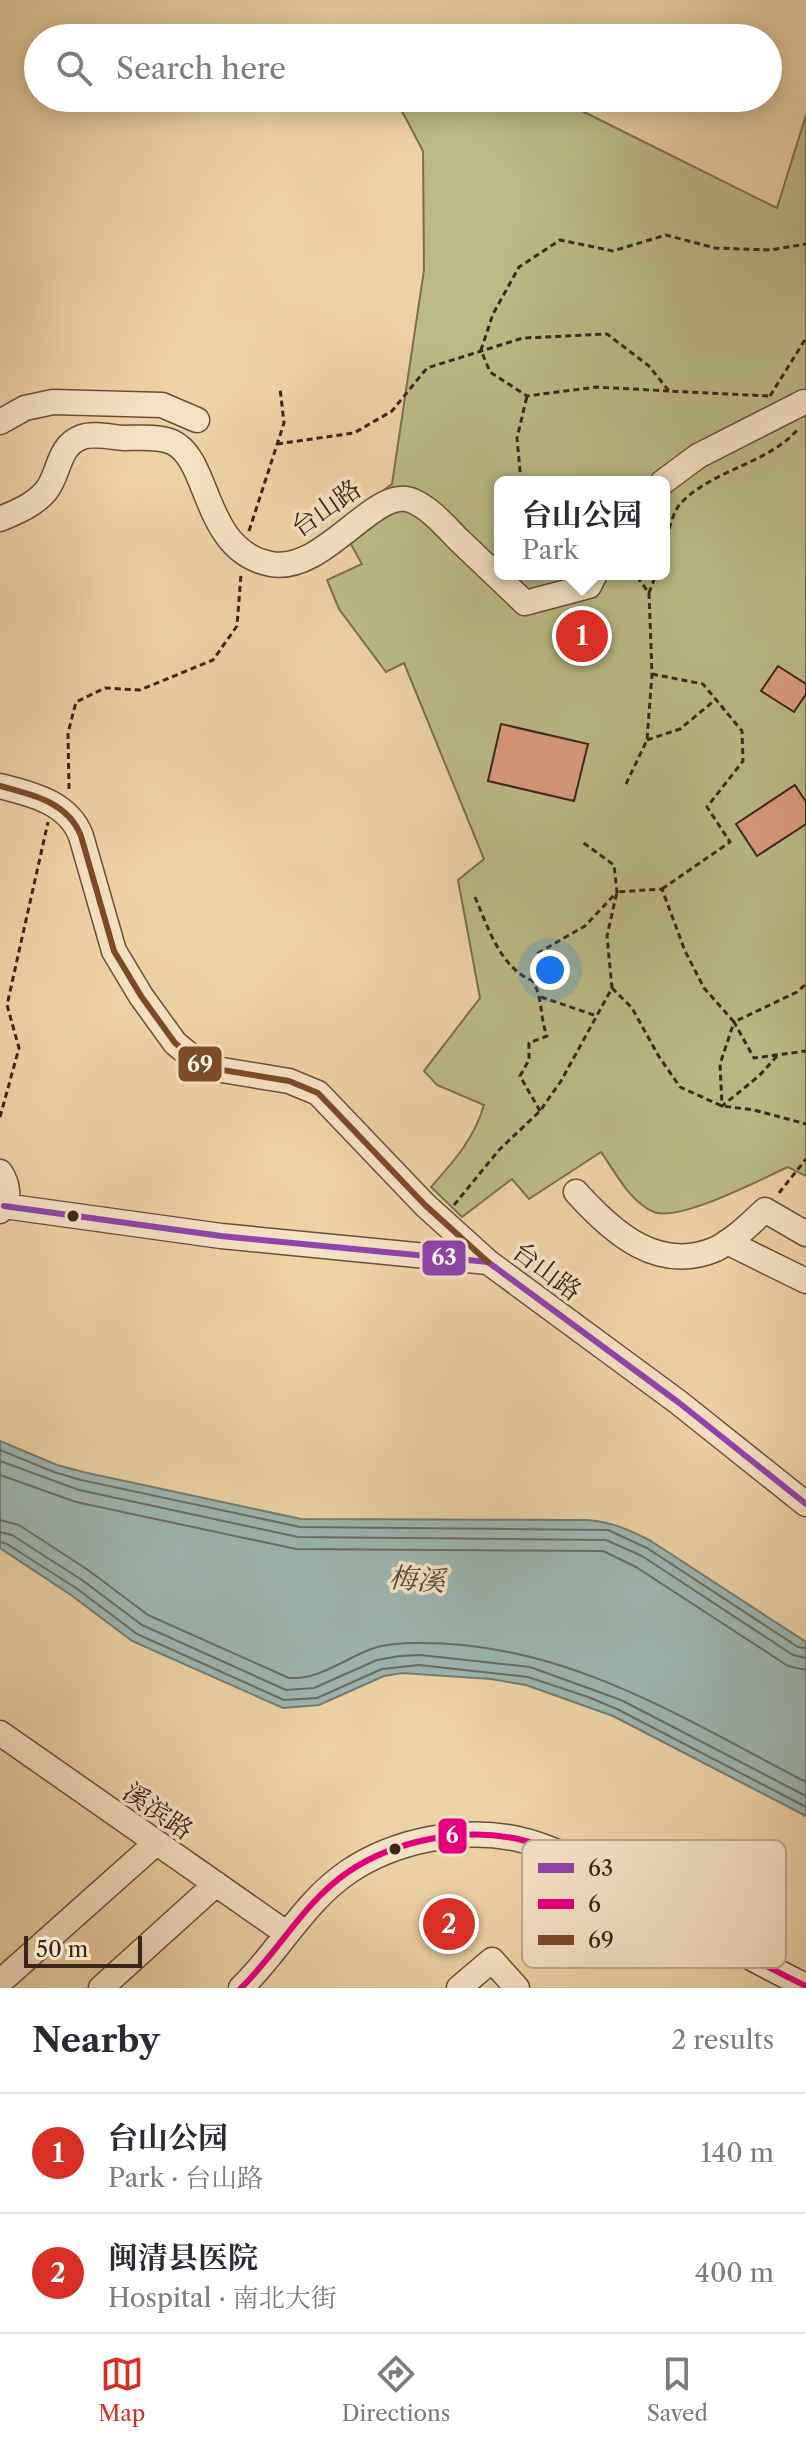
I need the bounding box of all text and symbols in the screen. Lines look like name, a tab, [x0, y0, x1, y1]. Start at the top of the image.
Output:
search box	[24, 24, 782, 112]
icon: search	[52, 46, 96, 90]
text: Search here	[116, 50, 286, 87]
street label: 台山路	[285, 473, 367, 543]
popup	[494, 476, 670, 580]
text: 台山公园	[522, 496, 642, 533]
text: Park	[522, 534, 579, 566]
pin: 1	[556, 606, 608, 666]
your location	[530, 950, 570, 990]
line badge: 69	[177, 1045, 223, 1083]
text: 69	[187, 1051, 213, 1078]
unlabelled marker	[65, 1208, 81, 1224]
street label: 台山路	[506, 1235, 588, 1307]
line badge: 63	[421, 1239, 467, 1277]
text: 63	[431, 1244, 457, 1271]
water label: 梅溪	[388, 1560, 449, 1598]
street label: 溪滨路	[117, 1776, 199, 1846]
line badge: 6	[437, 1817, 468, 1855]
text: 6	[445, 1822, 459, 1849]
legend	[522, 1840, 786, 1968]
unlabelled marker	[387, 1841, 403, 1857]
text: 63	[588, 1855, 613, 1882]
text: 6	[588, 1891, 601, 1918]
pin: 2	[423, 1894, 475, 1954]
text: 69	[588, 1927, 614, 1954]
scale bar	[24, 1932, 142, 1968]
text: 50 m	[36, 1936, 88, 1963]
text: Nearby	[32, 2019, 160, 2061]
text: 2 results	[671, 2024, 774, 2056]
text: 台山公园	[108, 2119, 228, 2156]
text: 1	[52, 2137, 64, 2169]
text: 140 m	[700, 2137, 774, 2169]
text: Park · 台山路	[108, 2162, 263, 2194]
text: 闽清县医院	[108, 2239, 258, 2276]
text: 2	[50, 2257, 66, 2289]
text: 400 m	[695, 2257, 774, 2289]
text: Hospital · 南北大街	[108, 2282, 337, 2314]
tab: Map	[98, 2352, 145, 2427]
tab: Directions	[342, 2352, 450, 2427]
tab: Saved	[647, 2352, 708, 2427]

